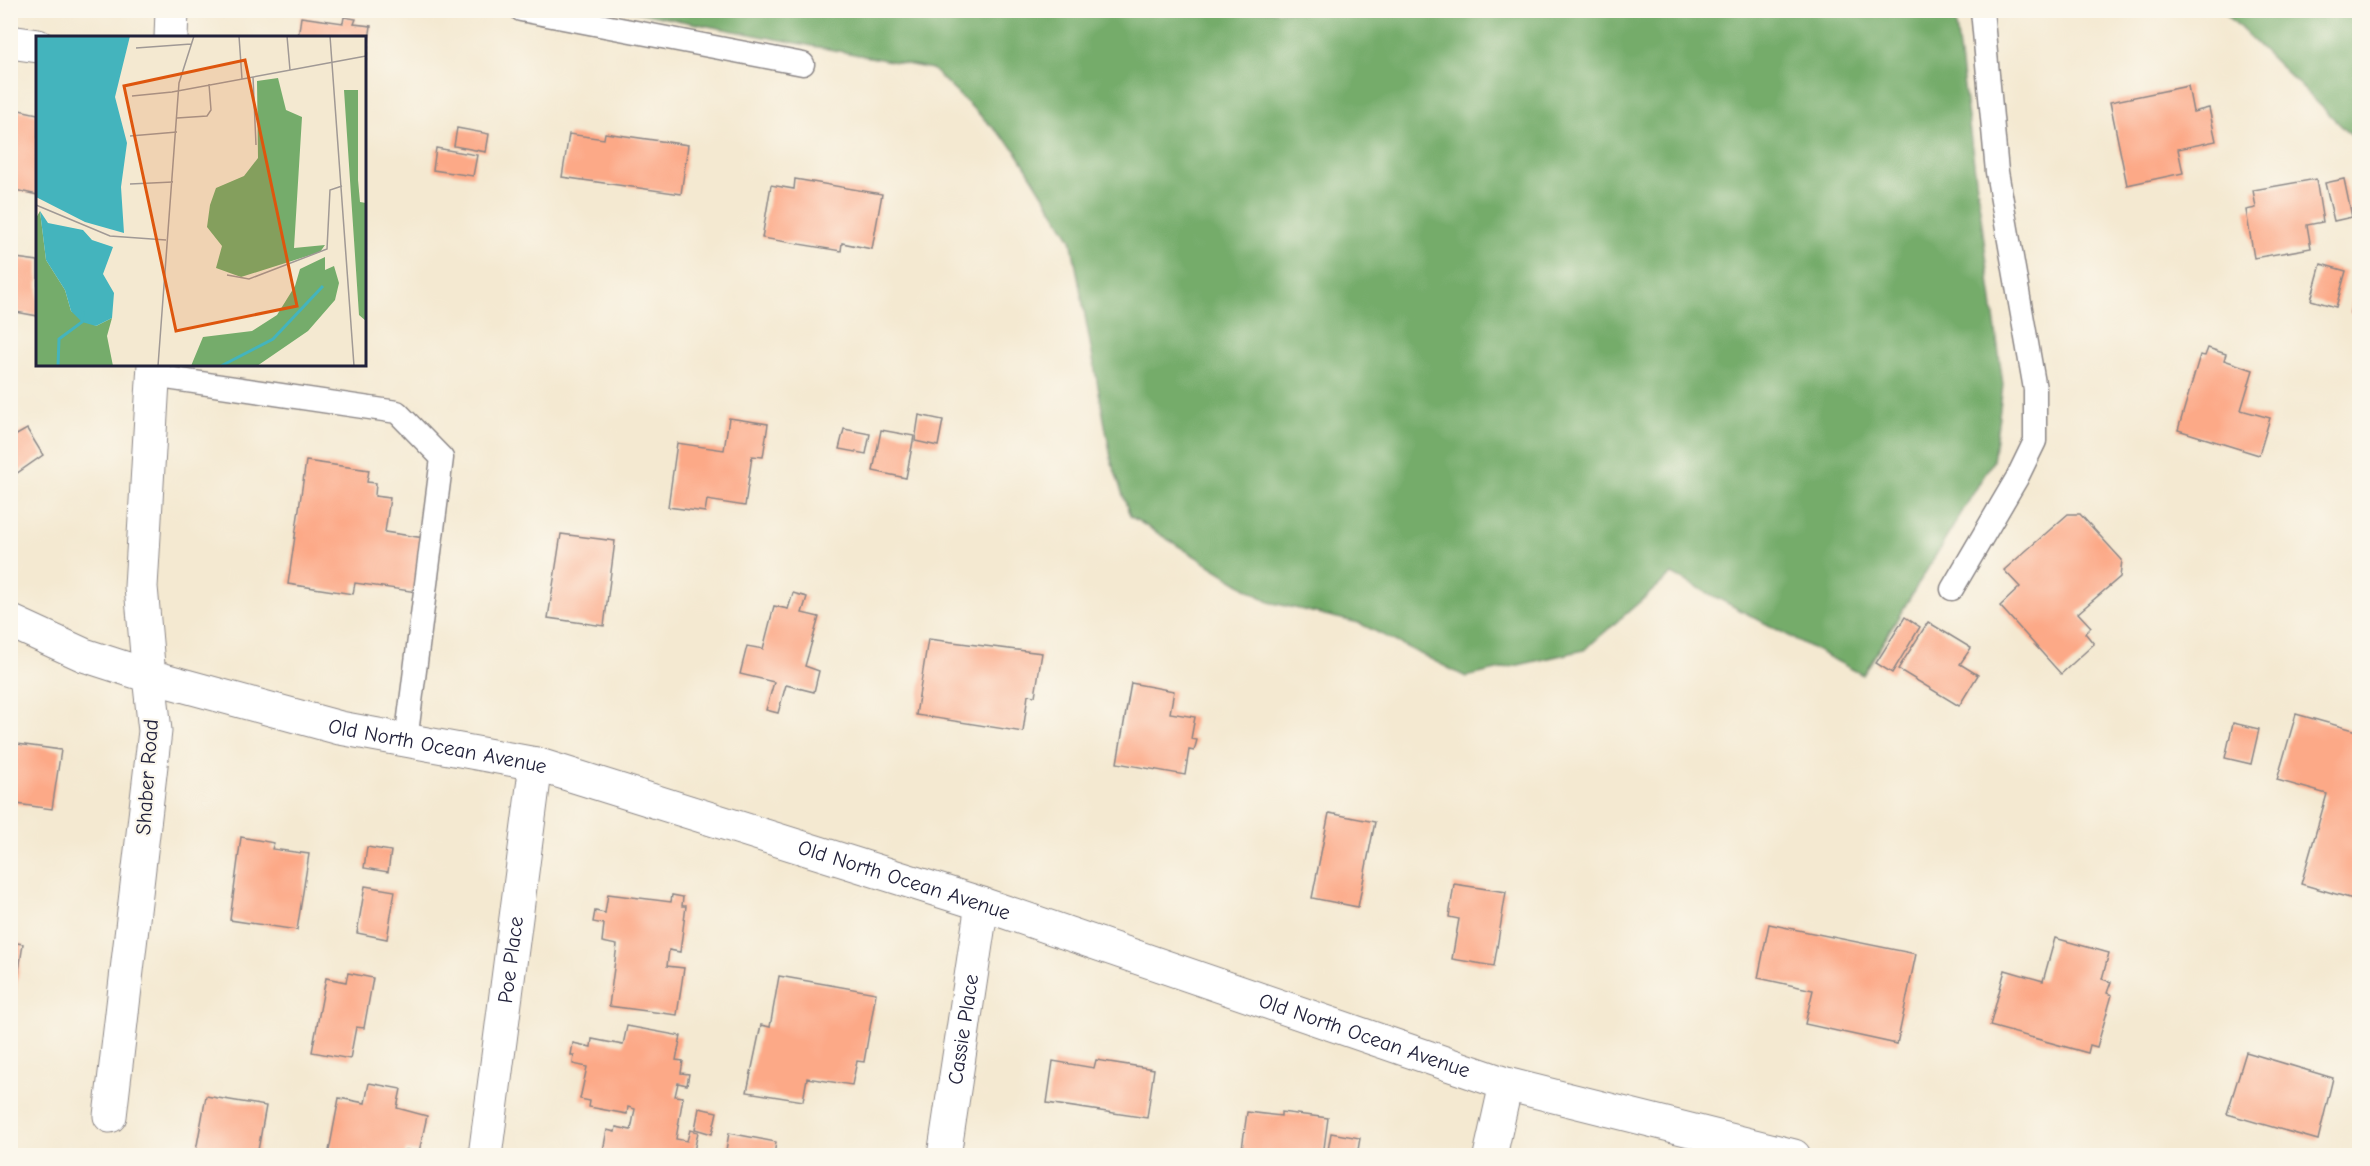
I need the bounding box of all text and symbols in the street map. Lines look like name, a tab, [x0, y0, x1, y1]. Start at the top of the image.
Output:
inset map	[36, 36, 366, 366]
street label: Old North Ocean Avenue	[326, 713, 550, 779]
street label: Shaber Road	[131, 718, 163, 836]
street label: Old North Ocean Avenue	[795, 835, 1014, 925]
street label: Poe Place	[493, 915, 528, 1005]
street label: Cassie Place	[943, 973, 983, 1086]
street label: Old North Ocean Avenue	[1256, 988, 1473, 1083]

